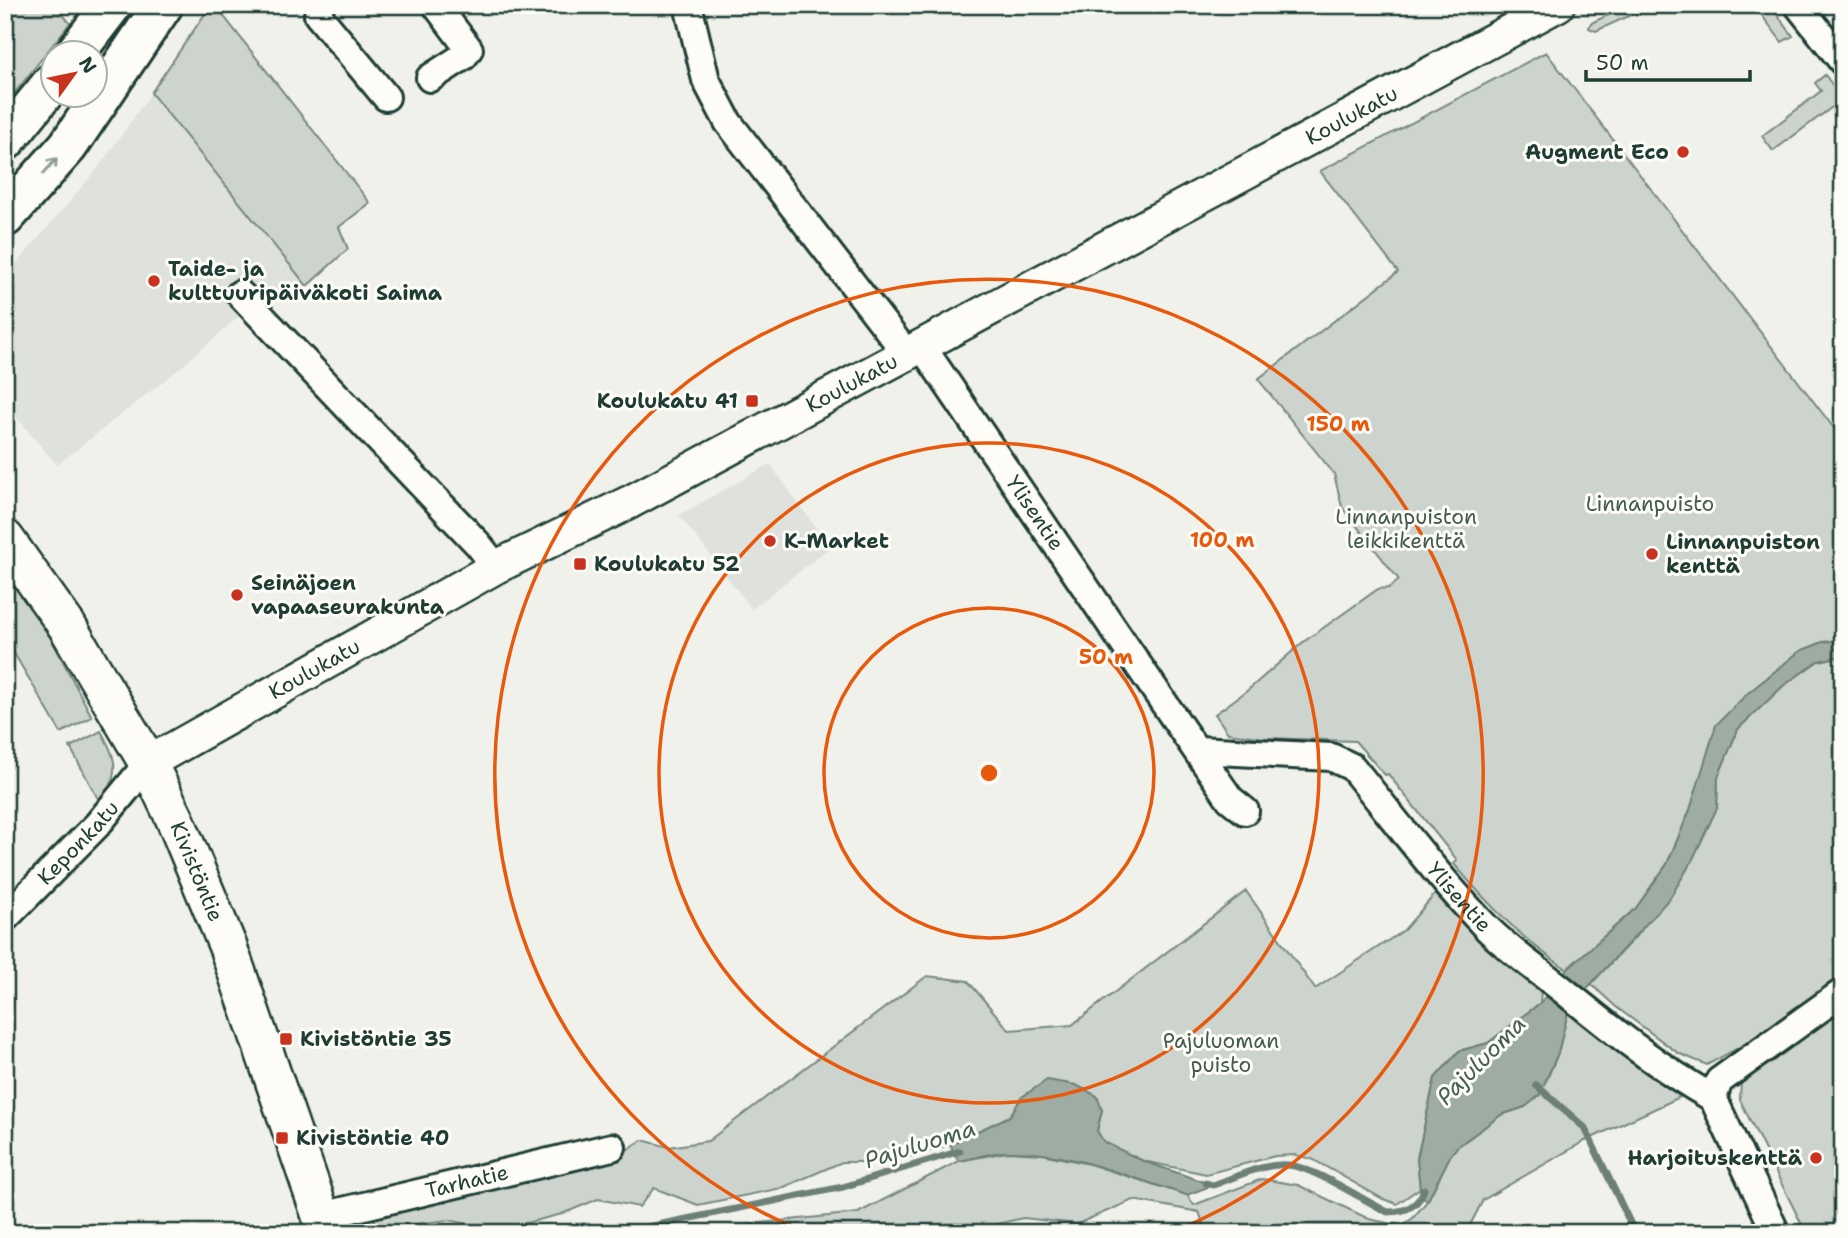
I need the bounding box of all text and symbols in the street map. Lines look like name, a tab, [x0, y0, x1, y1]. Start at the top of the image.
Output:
north arrow	[38, 38, 108, 108]
scale bar	[1586, 38, 1750, 82]
text: 50 m	[1596, 49, 1649, 77]
text: N	[73, 52, 102, 78]
street label: Koulukatu	[1301, 79, 1403, 152]
place label: Augment Eco	[1525, 138, 1669, 166]
marker: Augment Eco	[1675, 144, 1691, 160]
one-way arrow	[42, 158, 59, 175]
place label: Taide- ja kulttuuripäiväkoti Saima	[168, 255, 443, 307]
marker: Taide- ja kulttuuripäiväkoti Saima	[146, 273, 162, 289]
street label: Koulukatu	[801, 347, 903, 419]
place label: Koulukatu 41	[597, 387, 738, 415]
marker: Koulukatu 41	[744, 393, 760, 409]
text: 150 m	[1306, 410, 1370, 438]
street label: Ylisentie	[1000, 470, 1070, 556]
park label: Linnanpuisto	[1586, 490, 1714, 518]
park label: Linnanpuiston leikkikenttä	[1335, 503, 1477, 555]
text: 100 m	[1190, 526, 1254, 554]
place label: K-Market	[784, 527, 889, 555]
place label: Linnanpuiston kenttä	[1666, 528, 1820, 580]
marker: K-Market	[762, 533, 778, 549]
marker: Linnanpuiston kenttä	[1644, 546, 1660, 562]
place label: Koulukatu 52	[594, 550, 740, 578]
marker: Koulukatu 52	[572, 556, 588, 572]
place label: Seinäjoen vapaaseurakunta	[251, 569, 445, 621]
marker: Seinäjoen vapaaseurakunta	[229, 587, 245, 603]
street label: Koulukatu	[264, 632, 365, 706]
text: 50 m	[1079, 643, 1133, 671]
centre of rings	[977, 761, 1001, 785]
street label: Keponkatu	[31, 795, 125, 891]
street label: Kivistöntie	[164, 817, 230, 926]
street label: Ylisentie	[1420, 856, 1498, 938]
water label: Pajuluoma	[1430, 1009, 1532, 1111]
place label: Kivistöntie 35	[300, 1025, 452, 1053]
park label: Pajuluoman puisto	[1163, 1027, 1279, 1079]
marker: Kivistöntie 35	[278, 1031, 294, 1047]
water label: Pajuluoma	[861, 1113, 979, 1175]
place label: Kivistöntie 40	[296, 1124, 449, 1152]
marker: Kivistöntie 40	[274, 1130, 290, 1146]
place label: Harjoituskenttä	[1627, 1144, 1803, 1172]
marker: Harjoituskenttä	[1808, 1150, 1824, 1166]
street label: Tarhatie	[423, 1158, 511, 1205]

